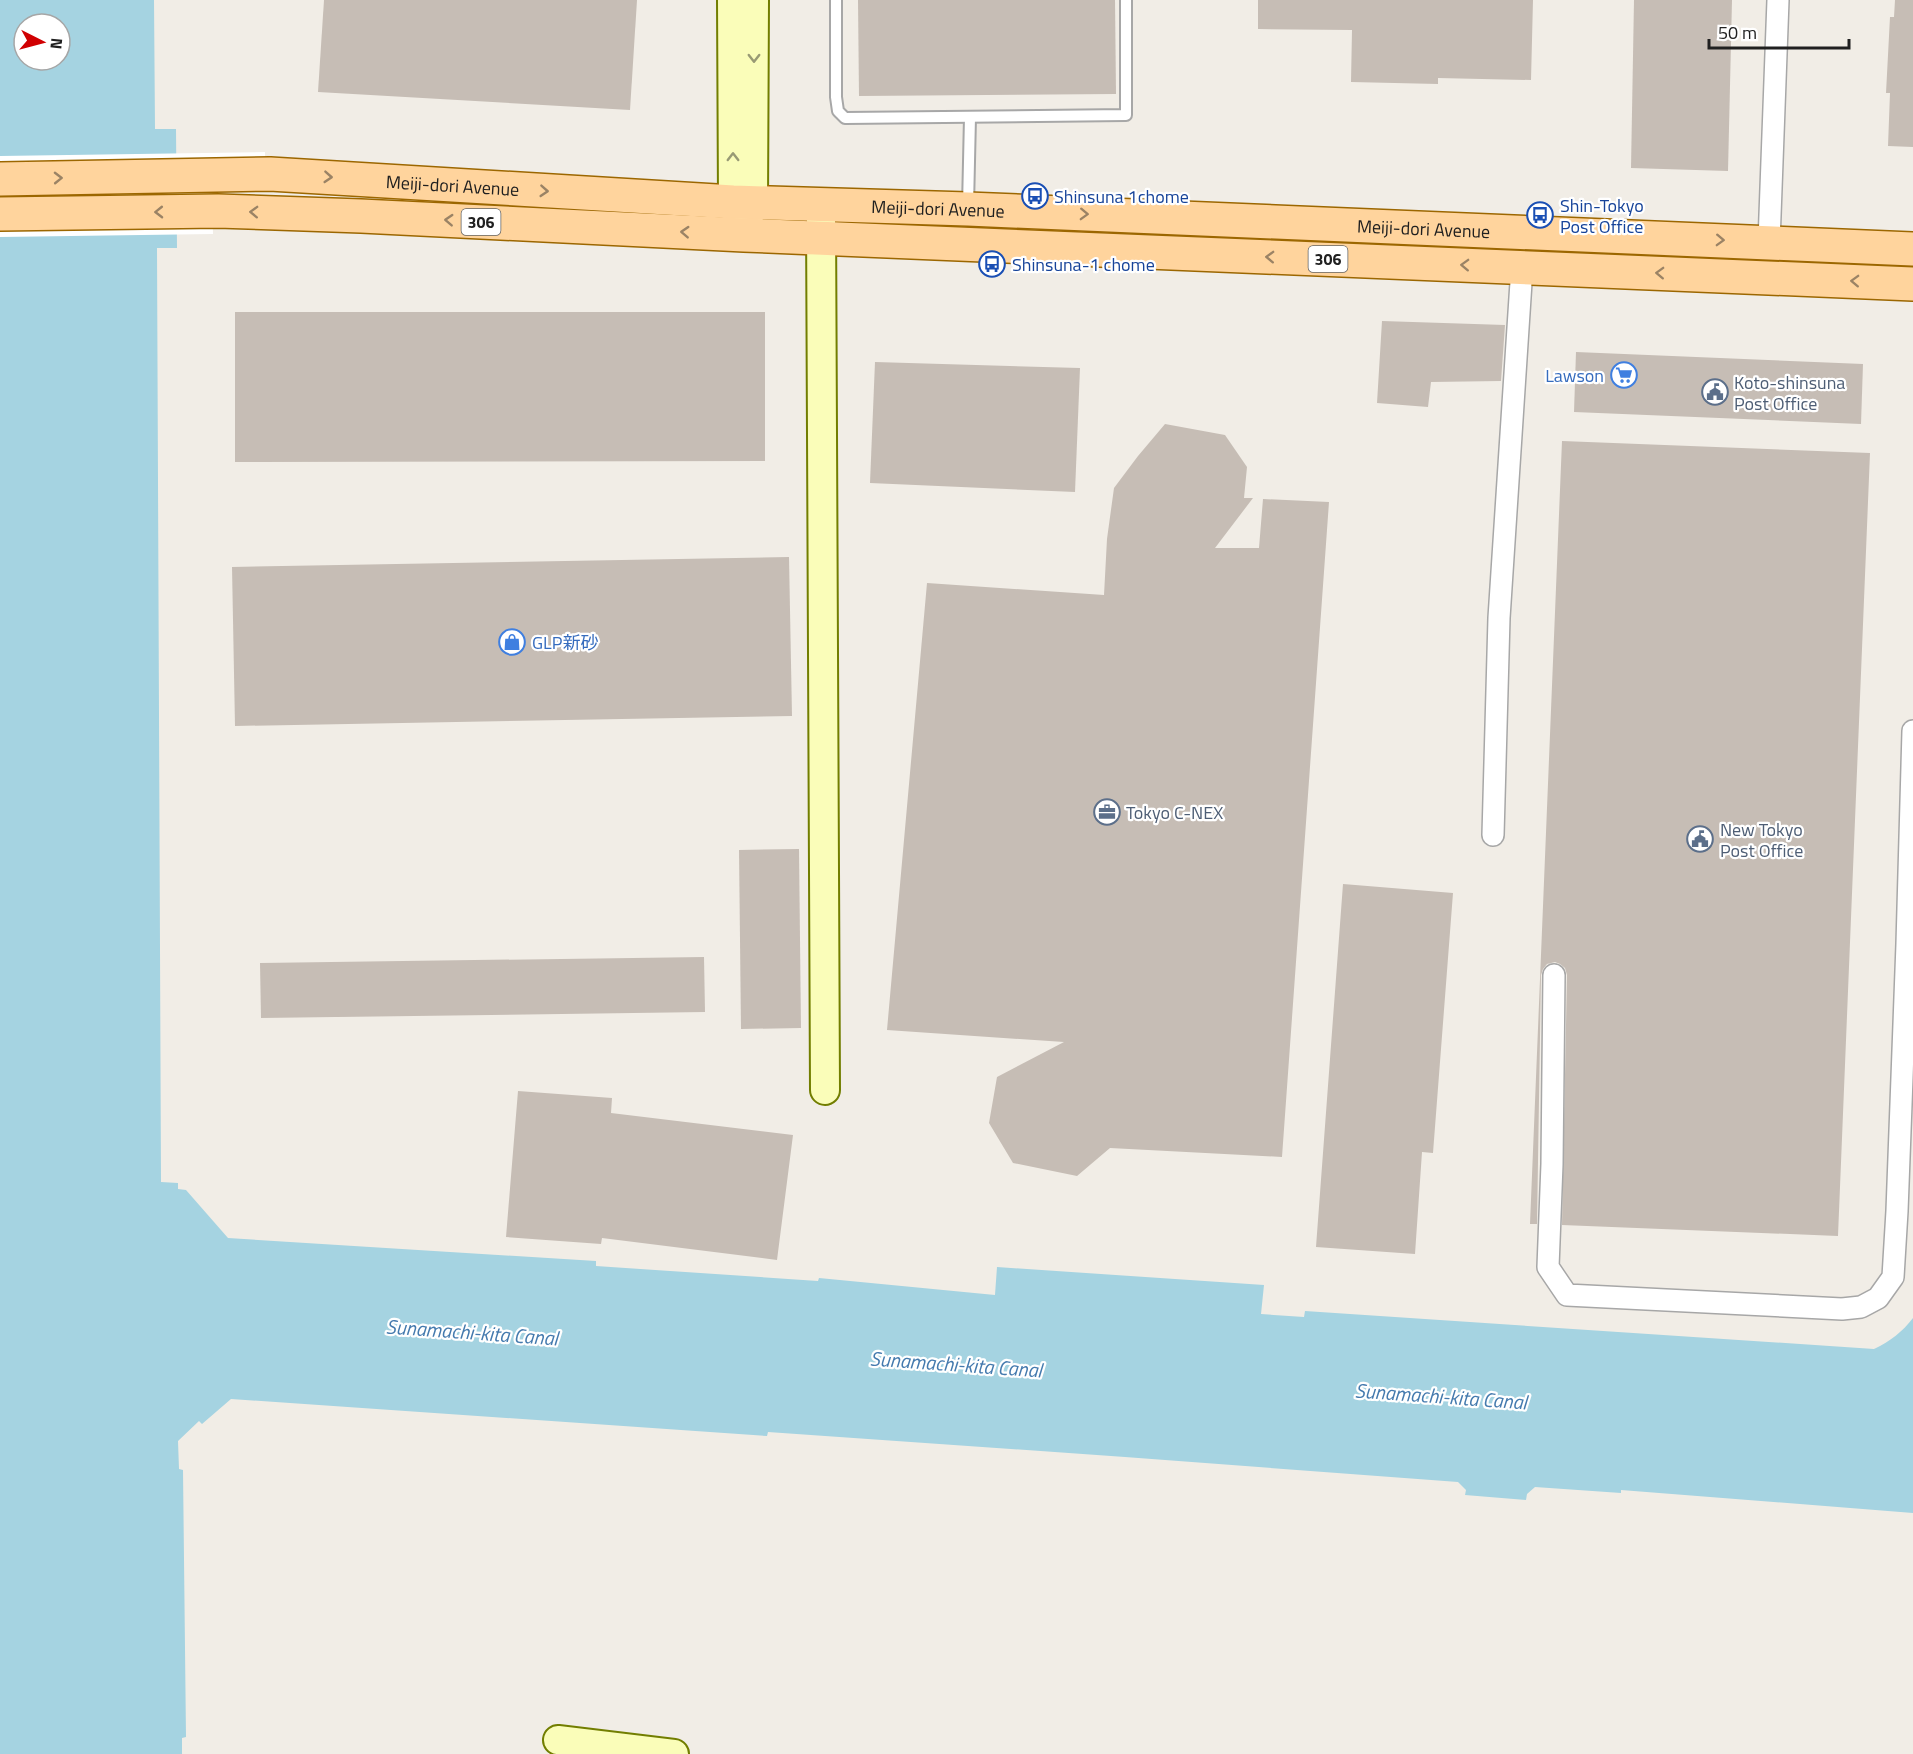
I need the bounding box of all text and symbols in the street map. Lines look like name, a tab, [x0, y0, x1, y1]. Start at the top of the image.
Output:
north arrow	[12, 12, 72, 72]
scale bar	[1709, 12, 1848, 50]
text: 50 m	[1718, 19, 1757, 46]
text: N	[44, 37, 69, 50]
one-way arrow	[748, 54, 760, 63]
one-way arrow	[727, 153, 739, 162]
street label: Meiji-dori Avenue	[385, 168, 520, 203]
one-way arrow	[54, 171, 63, 184]
one-way arrow	[324, 171, 333, 184]
bus stop icon: Shinsuna 1chome	[1020, 181, 1050, 211]
place label: Shinsuna 1chome	[1054, 183, 1189, 210]
one-way arrow	[539, 184, 548, 197]
place label: Shin-Tokyo Post Office	[1560, 192, 1644, 240]
street label: Meiji-dori Avenue	[871, 193, 1005, 224]
bus stop icon: Shin-Tokyo Post Office	[1525, 200, 1555, 230]
one-way arrow	[155, 206, 164, 218]
one-way arrow	[249, 206, 258, 218]
one-way arrow	[1080, 208, 1089, 221]
road number: 306	[462, 209, 500, 235]
street label: Meiji-dori Avenue	[1356, 212, 1491, 245]
one-way arrow	[444, 214, 453, 227]
one-way arrow	[681, 226, 690, 239]
one-way arrow	[1715, 234, 1724, 247]
road number: 306	[1308, 246, 1348, 272]
bus stop icon: Shinsuna-1 chome	[977, 249, 1007, 279]
one-way arrow	[1266, 250, 1275, 263]
place label: Shinsuna-1 chome	[1012, 251, 1155, 278]
one-way arrow	[1460, 258, 1469, 271]
one-way arrow	[1655, 267, 1664, 279]
one-way arrow	[1850, 275, 1859, 288]
supermarket icon: Lawson	[1609, 360, 1639, 390]
place label: Lawson	[1545, 362, 1604, 389]
place label: Koto-shinsuna Post Office	[1734, 369, 1845, 417]
public building icon: Koto-shinsuna Post Office	[1700, 377, 1730, 407]
shop icon: GLP新砂	[497, 627, 527, 657]
place label: GLP新砂	[532, 629, 598, 656]
office icon: Tokyo C-NEX	[1092, 797, 1122, 827]
place label: Tokyo C-NEX	[1126, 799, 1223, 826]
place label: New Tokyo Post Office	[1720, 816, 1803, 864]
public building icon: New Tokyo Post Office	[1685, 824, 1715, 854]
water label: Sunamachi-kita Canal	[385, 1311, 562, 1354]
water label: Sunamachi-kita Canal	[869, 1343, 1046, 1386]
water label: Sunamachi-kita Canal	[1354, 1375, 1531, 1418]

